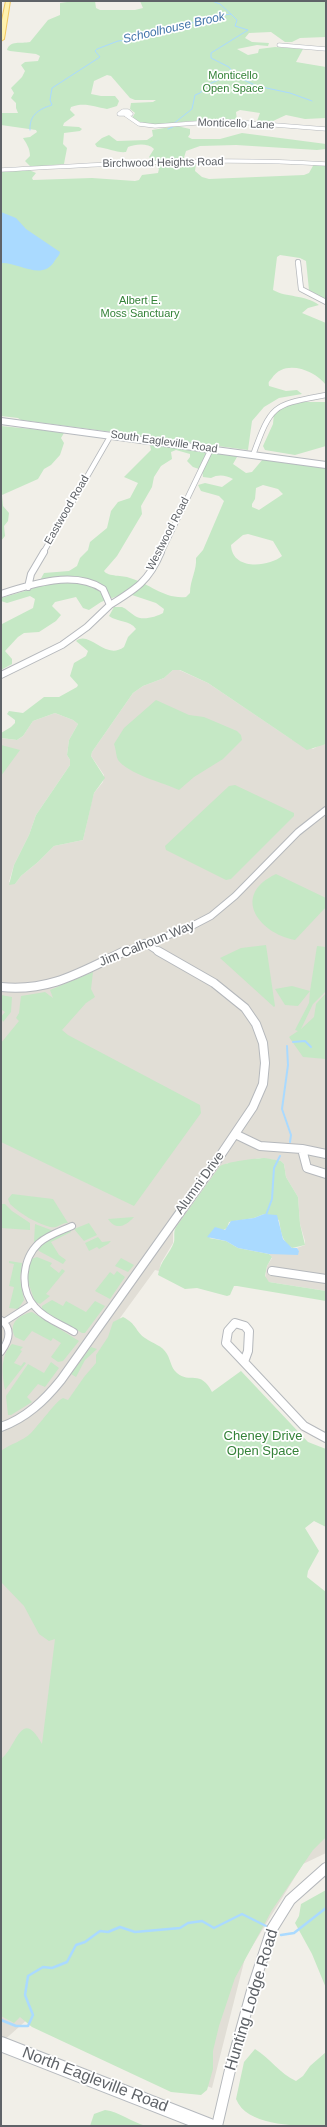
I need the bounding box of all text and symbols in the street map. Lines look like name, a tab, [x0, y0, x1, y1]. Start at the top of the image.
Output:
water label: Schoolhouse Brook	[122, 9, 226, 47]
park label: Monticello Open Space	[202, 69, 264, 95]
street label: Monticello Lane	[197, 116, 275, 132]
street label: Birchwood Heights Road	[102, 155, 224, 171]
park label: Albert E. Moss Sanctuary	[101, 294, 179, 320]
street label: South Eagleville Road	[109, 428, 219, 456]
street label: Eastwood Road	[42, 473, 92, 547]
street label: Westwood Road	[144, 495, 192, 573]
street label: Jim Calhoun Way	[97, 918, 197, 970]
street label: Alumni Drive	[172, 1149, 228, 1217]
park label: Cheney Drive Open Space	[224, 1428, 302, 1459]
street label: Hunting Lodge Road	[221, 1927, 283, 2073]
street label: North Eagleville Road	[19, 2043, 171, 2117]

